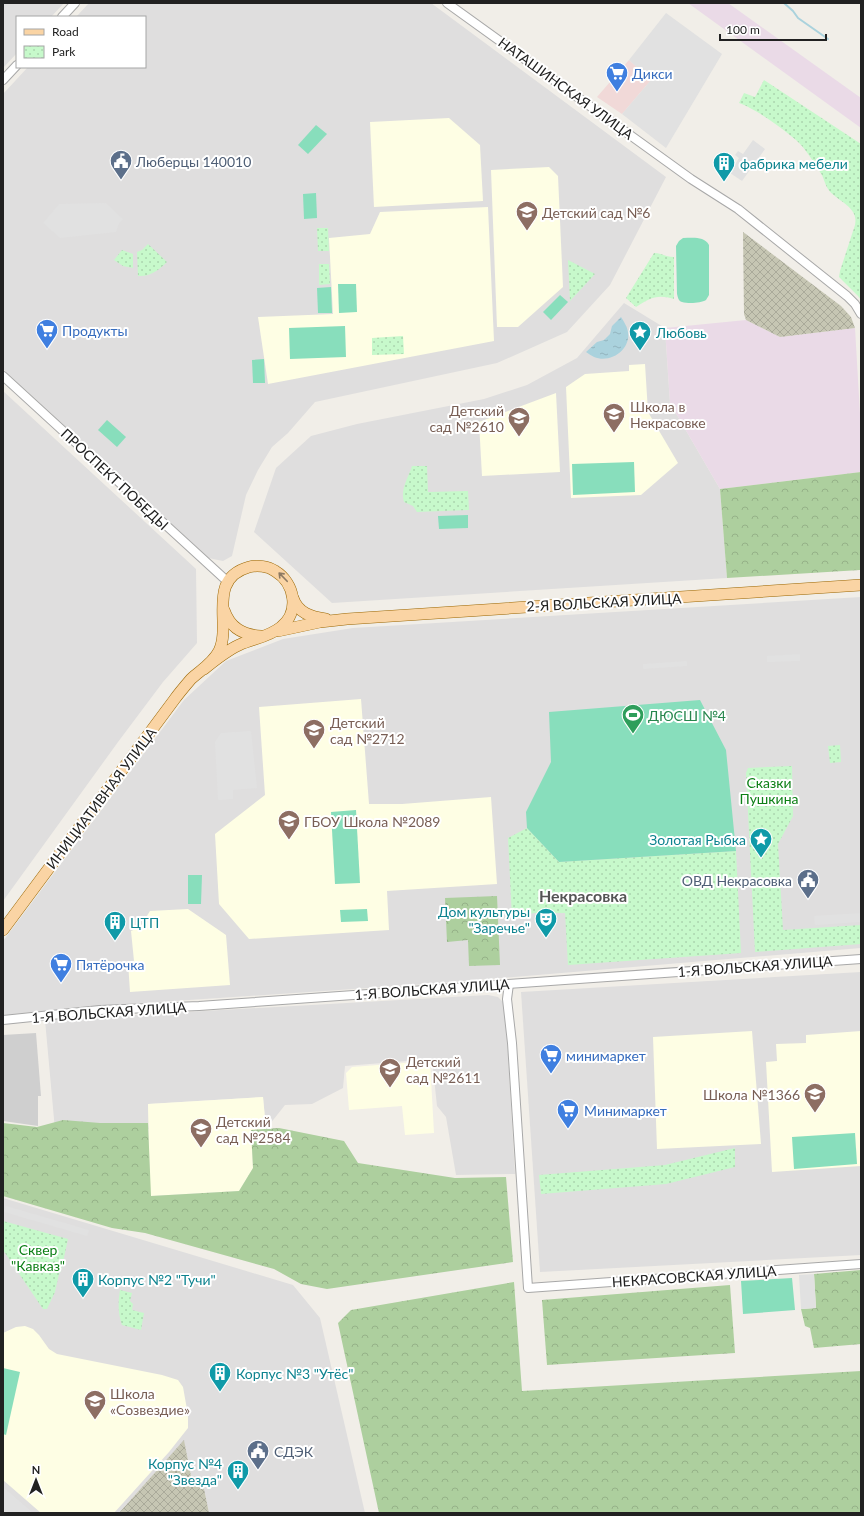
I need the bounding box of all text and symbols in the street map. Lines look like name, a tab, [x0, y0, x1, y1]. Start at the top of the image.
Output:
legend	[16, 16, 146, 68]
scale bar	[720, 16, 826, 42]
text: 100 m	[726, 22, 760, 37]
text: Road	[52, 24, 79, 39]
street label: НАТАШИНСКАЯ УЛИЦА	[495, 33, 637, 143]
text: Park	[52, 44, 76, 59]
supermarket icon: Дикси	[604, 60, 630, 93]
place label: Дикси	[632, 65, 673, 82]
public building icon: Люберцы 140010	[108, 148, 134, 181]
building icon: фабрика мебели	[711, 150, 737, 183]
place label: Люберцы 140010	[135, 153, 251, 170]
place label: фабрика мебели	[740, 155, 848, 172]
school or university icon: Детский сад №6	[514, 199, 540, 232]
place label: Детский сад №6	[542, 204, 651, 221]
supermarket icon: Продукты	[34, 317, 60, 350]
place icon: Любовь	[627, 319, 653, 352]
place label: Продукты	[62, 322, 128, 339]
place label: Любовь	[655, 324, 707, 341]
place label: Школа в Некрасовке	[630, 398, 706, 431]
school or university icon: Школа в Некрасовке	[601, 401, 627, 434]
place label: Детский сад №2610	[429, 402, 504, 435]
school or university icon: Детский сад №2610	[506, 405, 532, 438]
street label: ПРОСПЕКТ ПОБЕДЫ	[58, 425, 172, 533]
one-way arrow	[278, 572, 287, 582]
street label: 2-Я ВОЛЬСКАЯ УЛИЦА	[526, 589, 682, 615]
sports icon: ДЮСШ №4	[620, 702, 646, 735]
place label: ДЮСШ №4	[648, 707, 726, 724]
place label: Детский сад №2712	[330, 714, 405, 747]
school or university icon: Детский сад №2712	[301, 717, 327, 750]
street label: ИНИЦИАТИВНАЯ УЛИЦА	[42, 724, 160, 872]
park label: Сказки Пушкина	[739, 774, 799, 807]
school or university icon: ГБОУ Школа №2089	[276, 808, 302, 841]
place label: ГБОУ Школа №2089	[304, 813, 440, 830]
place icon: Золотая Рыбка	[748, 826, 774, 859]
place label: Золотая Рыбка	[649, 831, 746, 848]
public building icon: ОВД Некрасовка	[795, 867, 821, 900]
place label: ОВД Некрасовка	[682, 872, 792, 889]
district label: Некрасовка	[539, 886, 627, 905]
place label: Дом культуры "Заречье"	[438, 903, 530, 936]
theatre icon: Дом культуры "Заречье"	[533, 906, 559, 939]
building icon: ЦТП	[102, 909, 128, 942]
place label: ЦТП	[130, 914, 159, 931]
supermarket icon: Пятёрочка	[48, 951, 74, 984]
street label: 1-Я ВОЛЬСКАЯ УЛИЦА	[677, 952, 834, 980]
place label: Пятёрочка	[76, 956, 144, 973]
street label: 1-Я ВОЛЬСКАЯ УЛИЦА	[354, 975, 511, 1003]
street label: 1-Я ВОЛЬСКАЯ УЛИЦА	[31, 998, 188, 1026]
supermarket icon: минимаркет	[538, 1042, 564, 1075]
place label: минимаркет	[566, 1047, 646, 1064]
place label: Детский сад №2611	[406, 1053, 481, 1086]
school or university icon: Детский сад №2611	[377, 1056, 403, 1089]
school or university icon: Школа №1366	[802, 1081, 828, 1114]
place label: Школа №1366	[703, 1086, 800, 1103]
supermarket icon: Минимаркет	[555, 1097, 581, 1130]
place label: Минимаркет	[584, 1102, 667, 1119]
place label: Детский сад №2584	[216, 1113, 291, 1146]
school or university icon: Детский сад №2584	[188, 1116, 214, 1149]
park label: Сквер "Кавказ"	[11, 1241, 65, 1274]
street label: НЕКРАСОВСКАЯ УЛИЦА	[611, 1262, 777, 1290]
building icon: Корпус №2 "Тучи"	[70, 1266, 96, 1299]
place label: Корпус №2 "Тучи"	[98, 1271, 216, 1288]
building icon: Корпус №3 "Утёс"	[207, 1360, 233, 1393]
place label: Корпус №3 "Утёс"	[236, 1365, 353, 1382]
place label: Школа «Созвездие»	[110, 1385, 190, 1418]
school or university icon: Школа «Созвездие»	[82, 1388, 108, 1421]
public building icon: СДЭК	[245, 1438, 271, 1471]
place label: СДЭК	[274, 1443, 314, 1460]
place label: Корпус №4 "Звезда"	[148, 1455, 222, 1488]
building icon: Корпус №4 "Звезда"	[225, 1458, 251, 1491]
north arrow	[16, 1460, 56, 1500]
text: N	[32, 1463, 40, 1476]

